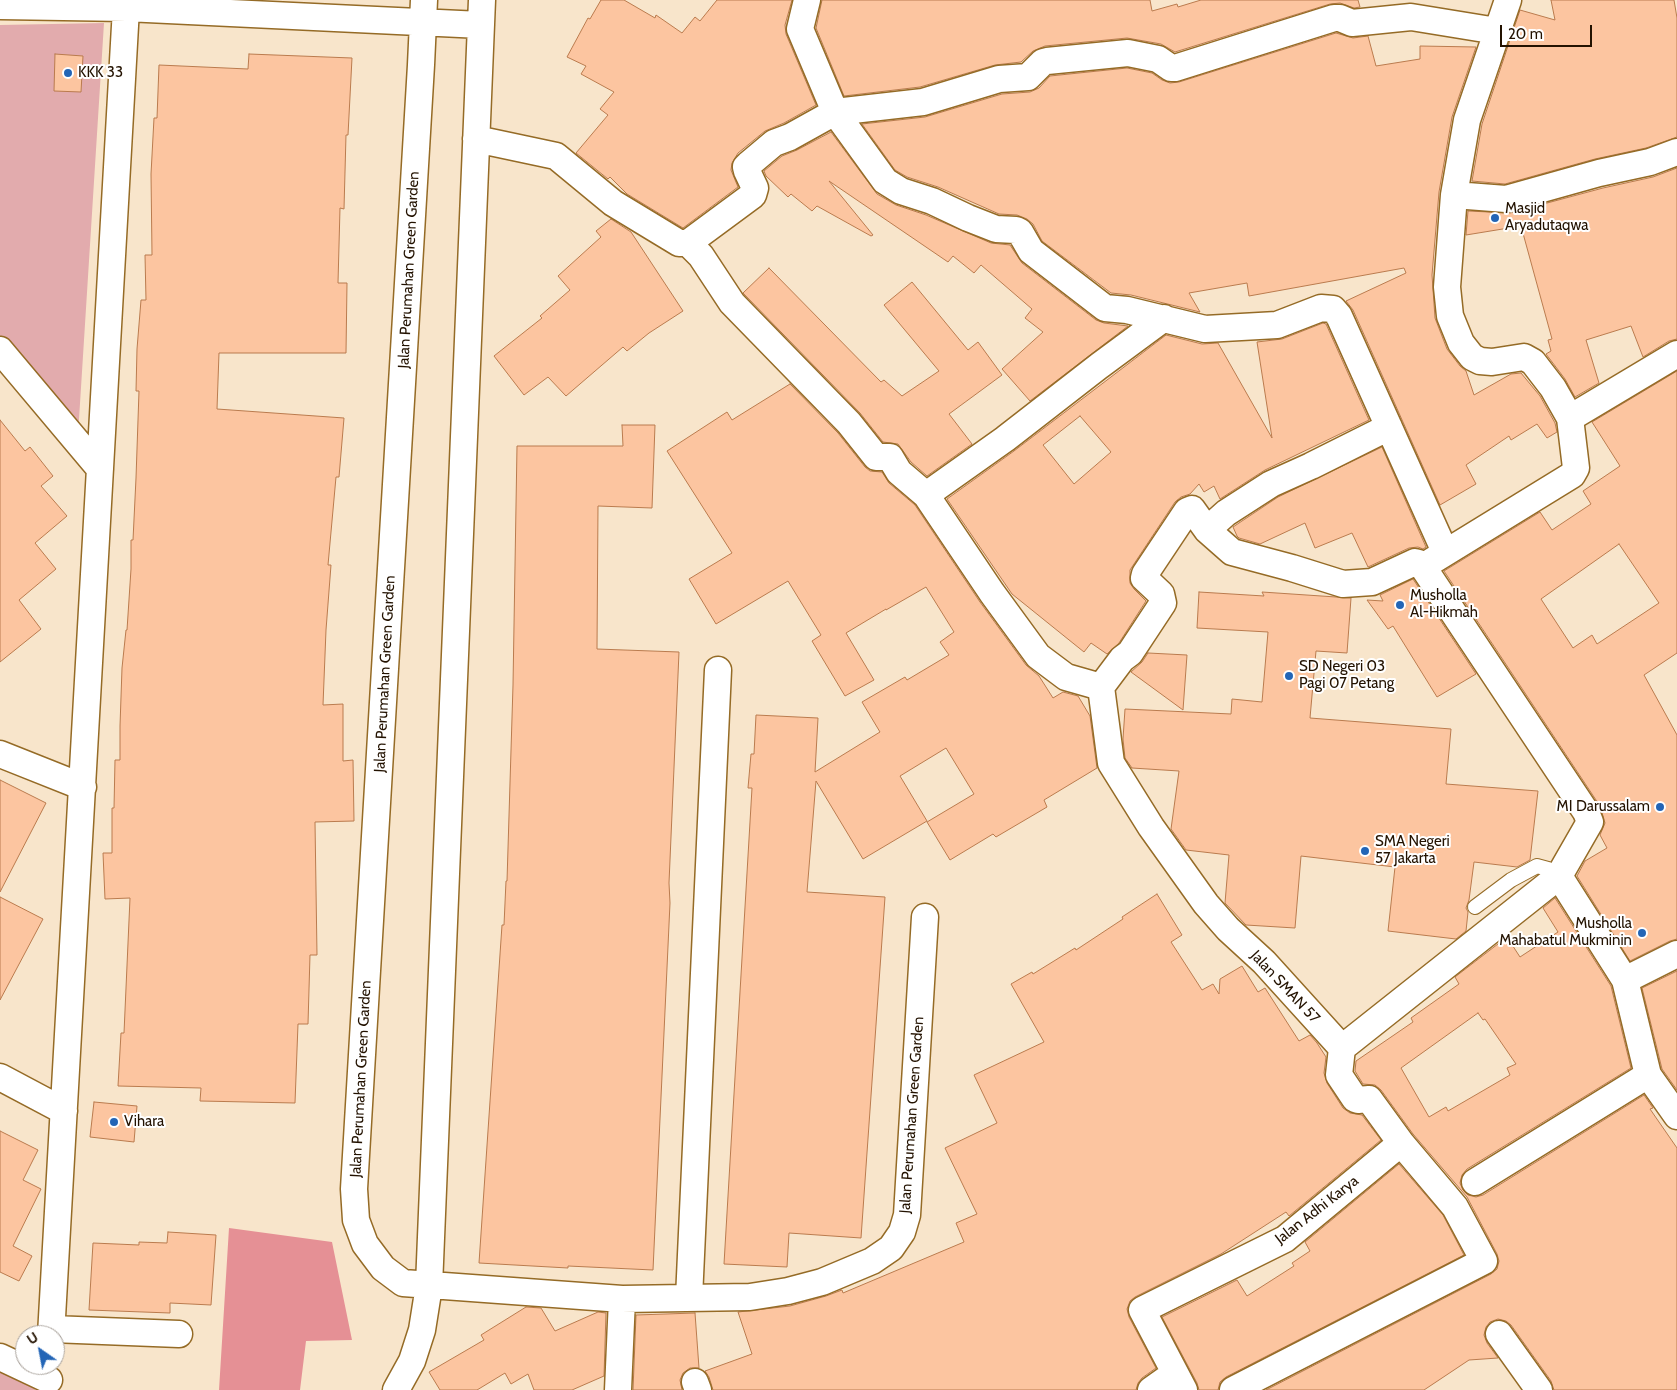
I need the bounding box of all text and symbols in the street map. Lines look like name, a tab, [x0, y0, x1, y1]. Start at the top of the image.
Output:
scale bar	[1502, 15, 1594, 47]
text: 20 m	[1508, 25, 1543, 43]
place label: KKK 33	[78, 64, 123, 82]
marker: KKK 33	[62, 67, 74, 79]
street label: Jalan Perumahan Green Garden	[395, 171, 423, 369]
place label: Masjid Aryadutaqwa	[1505, 200, 1588, 235]
marker: Masjid Aryadutaqwa	[1489, 212, 1501, 224]
street label: Jalan Perumahan Green Garden	[371, 575, 399, 773]
place label: Musholla Al-Hikmah	[1410, 587, 1478, 622]
marker: Musholla Al-Hikmah	[1394, 599, 1406, 611]
place label: SD Negeri 03 Pagi 07 Petang	[1299, 658, 1394, 693]
marker: SD Negeri 03 Pagi 07 Petang	[1283, 670, 1295, 682]
place label: MI Darussalam	[1557, 798, 1650, 816]
marker: MI Darussalam	[1654, 801, 1666, 813]
place label: SMA Negeri 57 Jakarta	[1375, 833, 1450, 868]
marker: SMA Negeri 57 Jakarta	[1359, 845, 1371, 857]
place label: Musholla Mahabatul Mukminin	[1499, 915, 1632, 950]
marker: Musholla Mahabatul Mukminin	[1636, 927, 1648, 939]
street label: Jalan SMAN 57	[1247, 947, 1323, 1027]
street label: Jalan Perumahan Green Garden	[347, 980, 375, 1178]
street label: Jalan Perumahan Green Garden	[896, 1016, 928, 1214]
place label: Vihara	[124, 1113, 164, 1131]
marker: Vihara	[108, 1116, 120, 1128]
street label: Jalan Adhi Karya	[1272, 1172, 1362, 1248]
north arrow	[15, 1325, 65, 1375]
text: U	[23, 1328, 41, 1349]

